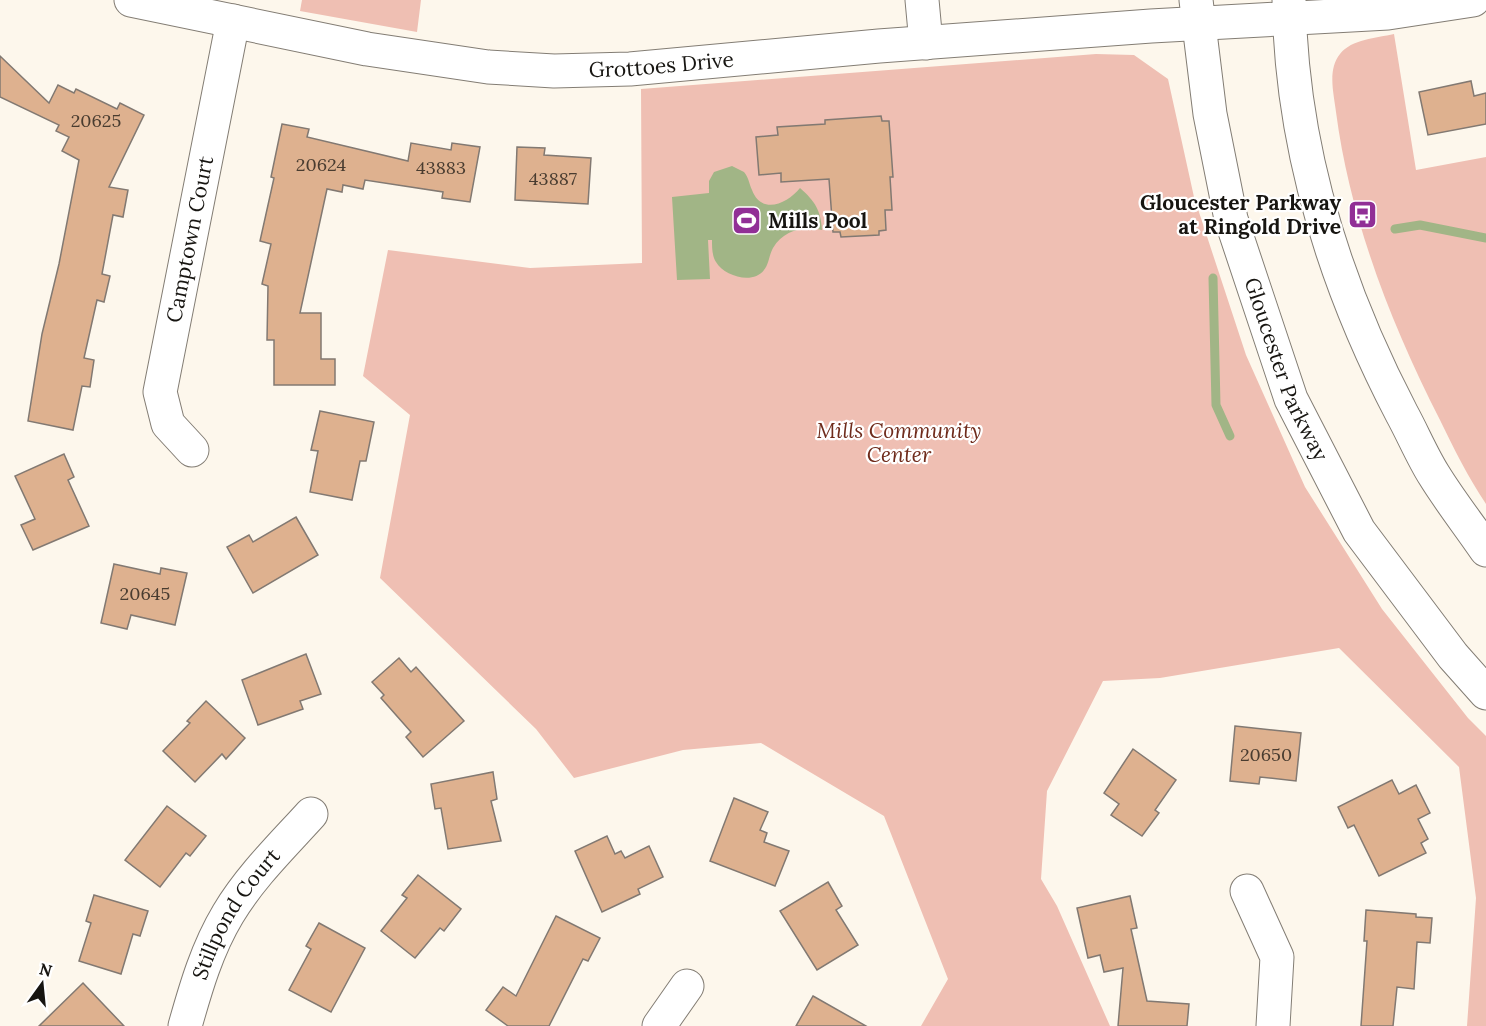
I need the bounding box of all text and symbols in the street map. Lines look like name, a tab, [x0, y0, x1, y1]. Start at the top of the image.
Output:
street label: Grottoes Drive	[589, 45, 735, 83]
house number: 20625	[71, 109, 121, 132]
street label: Camptown Court	[160, 153, 219, 325]
house number: 20624	[296, 153, 346, 176]
house number: 43883	[416, 156, 466, 179]
house number: 43887	[529, 167, 577, 190]
place label: Gloucester Parkway at Ringold Drive	[1140, 189, 1341, 240]
bus stop icon: Gloucester Parkway at Ringold Drive	[1346, 199, 1378, 231]
sports icon: Mills Pool	[731, 205, 763, 237]
place label: Mills Pool	[768, 207, 868, 234]
street label: Gloucester Parkway	[1238, 274, 1335, 465]
park label: Mills Community Center	[816, 417, 982, 468]
house number: 20645	[120, 582, 170, 605]
house number: 20650	[1240, 743, 1292, 766]
street label: Stillpond Court	[186, 842, 286, 983]
north arrow	[12, 954, 72, 1014]
text: N	[37, 958, 54, 981]

